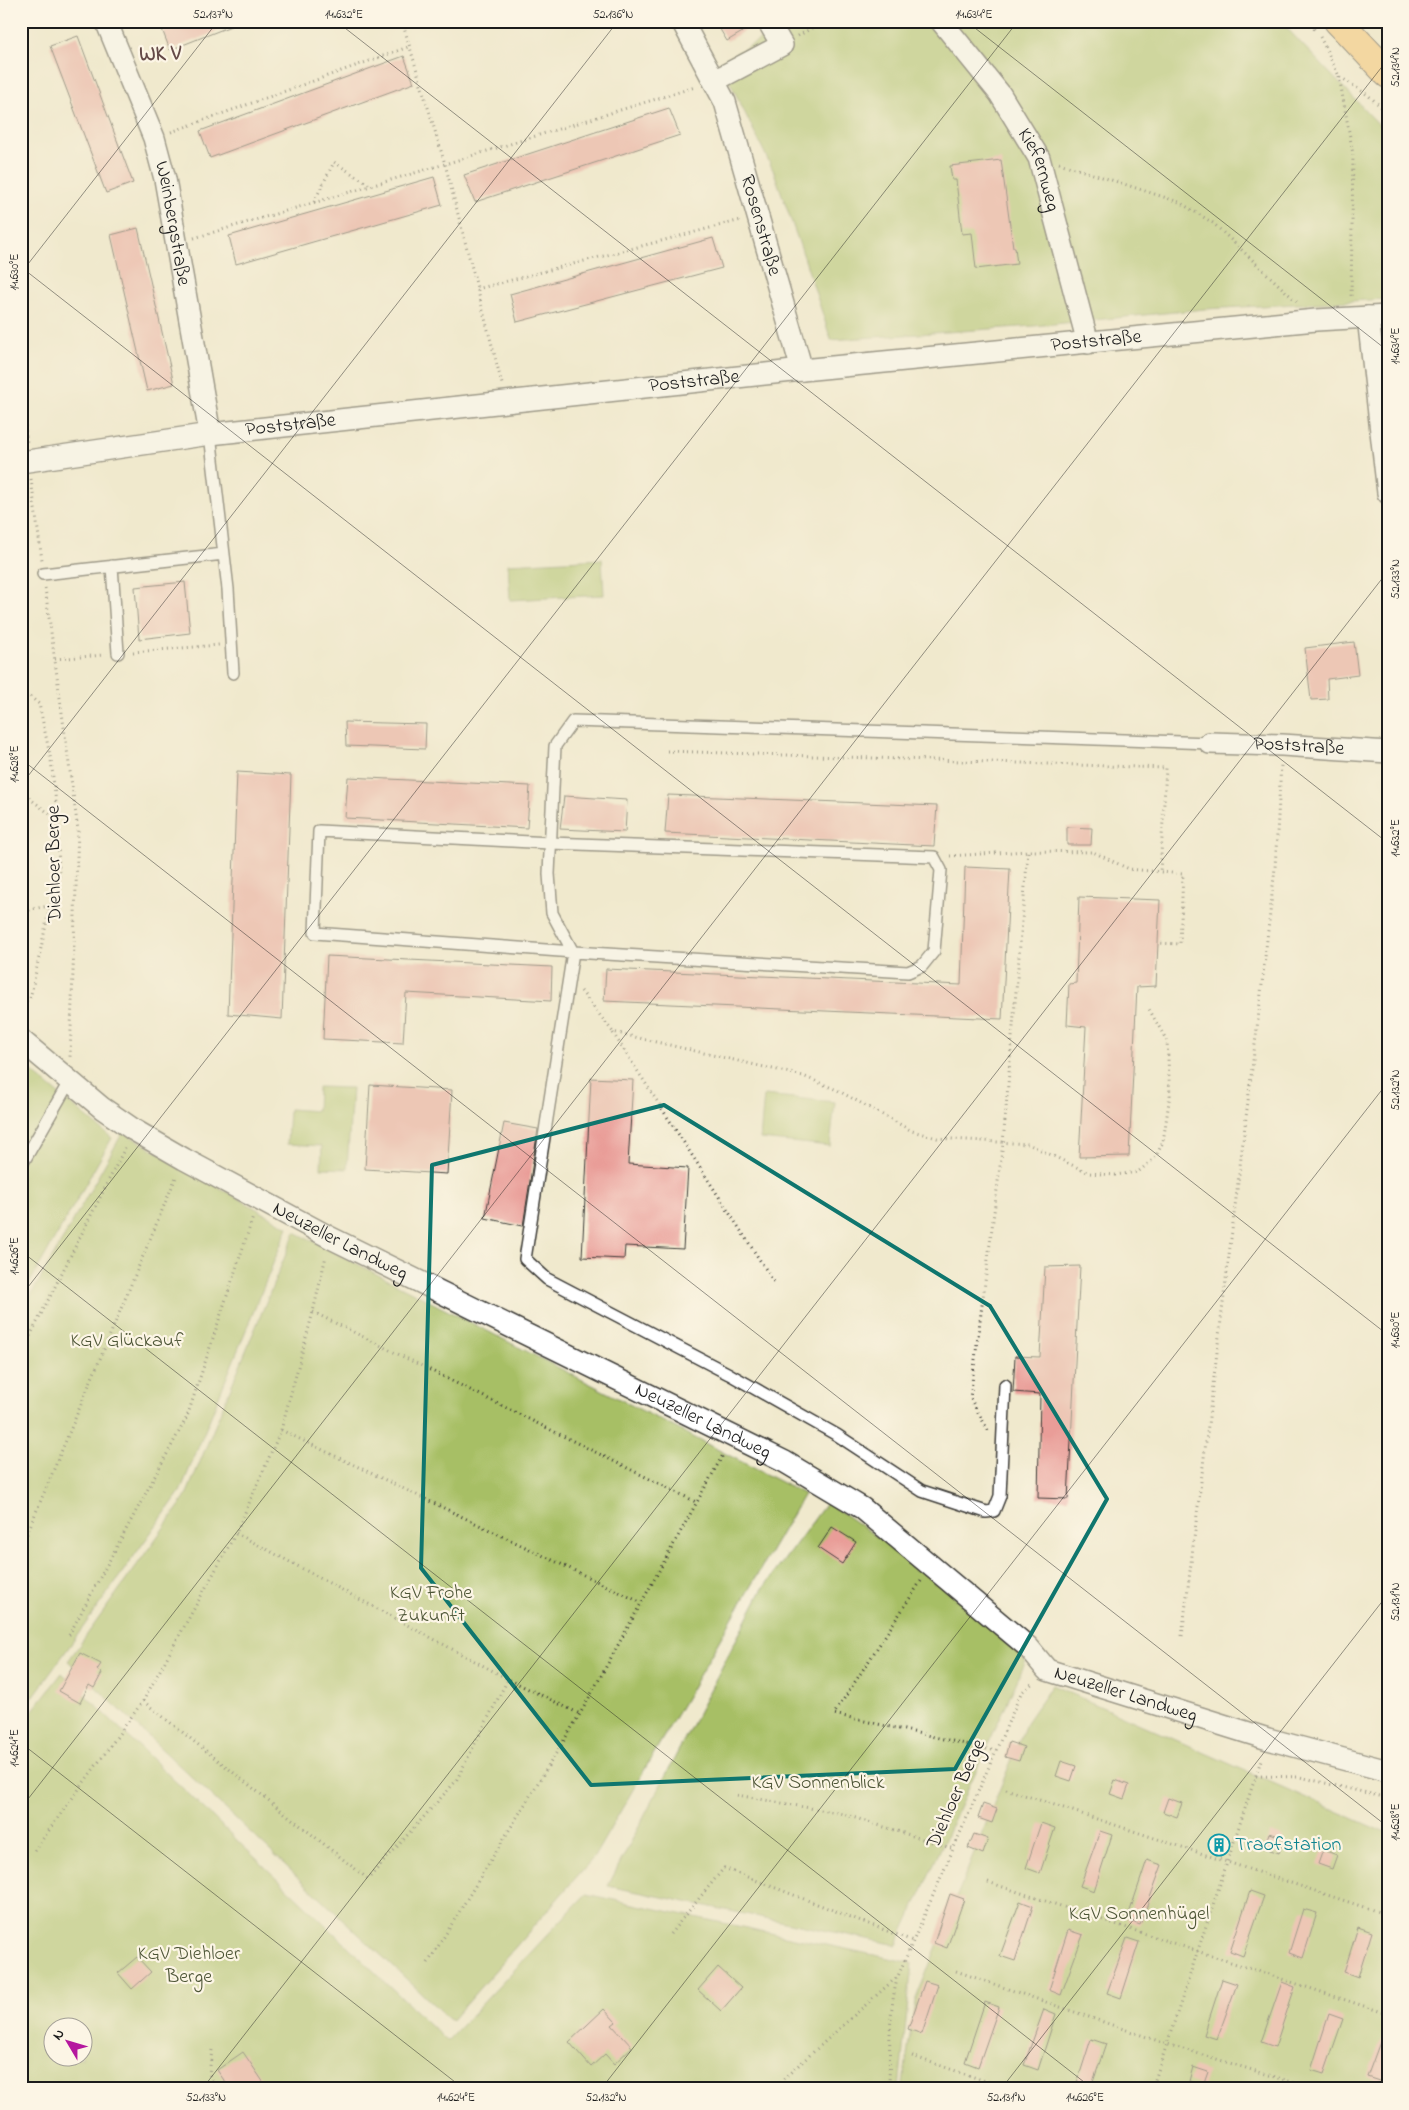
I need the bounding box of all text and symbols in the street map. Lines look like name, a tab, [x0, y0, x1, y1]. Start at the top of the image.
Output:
text: 52.137°N	[193, 6, 233, 24]
text: 14.632°E	[325, 6, 363, 24]
text: 52.136°N	[593, 6, 633, 24]
text: 14.634°E	[956, 6, 992, 24]
district label: WK V	[139, 40, 182, 70]
text: 52.134°N	[1387, 47, 1405, 87]
street label: Kiefernweg	[1010, 123, 1067, 215]
street label: Weinbergstraße	[146, 158, 198, 288]
street label: Rosenstraße	[732, 171, 789, 279]
text: 14.630°E	[6, 253, 24, 291]
street label: Poststraße	[1049, 323, 1143, 360]
text: 14.634°E	[1387, 328, 1405, 364]
street label: Poststraße	[647, 362, 741, 401]
street label: Poststraße	[244, 406, 337, 445]
text: 52.133°N	[1387, 559, 1405, 599]
street label: Poststraße	[1253, 730, 1345, 764]
text: 14.628°E	[6, 745, 24, 783]
street label: Diehloer Berge	[39, 805, 72, 924]
text: 14.632°E	[1387, 819, 1405, 857]
text: 52.132°N	[1387, 1069, 1405, 1111]
street label: Neuzeller Landweg	[267, 1195, 413, 1289]
text: 14.626°E	[6, 1237, 24, 1275]
text: 14.630°E	[1387, 1311, 1405, 1349]
park label: KGV Glückauf	[70, 1327, 184, 1356]
street label: Neuzeller Landweg	[630, 1376, 776, 1468]
park label: KGV Frohe Zukunft	[390, 1579, 472, 1631]
text: 52.131°N	[1387, 1582, 1405, 1622]
street label: Neuzeller Landweg	[1050, 1659, 1201, 1732]
text: 14.624°E	[6, 1729, 24, 1767]
street label: Diehloer Berge	[920, 1735, 995, 1855]
park label: KGV Sonnenblick	[752, 1769, 885, 1798]
text: 14.628°E	[1387, 1803, 1405, 1841]
place label: Traofstation	[1235, 1831, 1342, 1860]
building icon: Traofstation	[1207, 1833, 1231, 1857]
park label: KGV Sonnenhügel	[1069, 1900, 1209, 1930]
park label: KGV Diehloer Berge	[138, 1940, 241, 1993]
north arrow	[42, 2018, 92, 2068]
text: N	[48, 2025, 70, 2045]
text: 52.133°N	[186, 2089, 226, 2107]
text: 14.624°E	[437, 2089, 475, 2107]
text: 52.132°N	[585, 2089, 627, 2107]
text: 52.131°N	[986, 2089, 1026, 2107]
text: 14.626°E	[1066, 2089, 1104, 2107]

